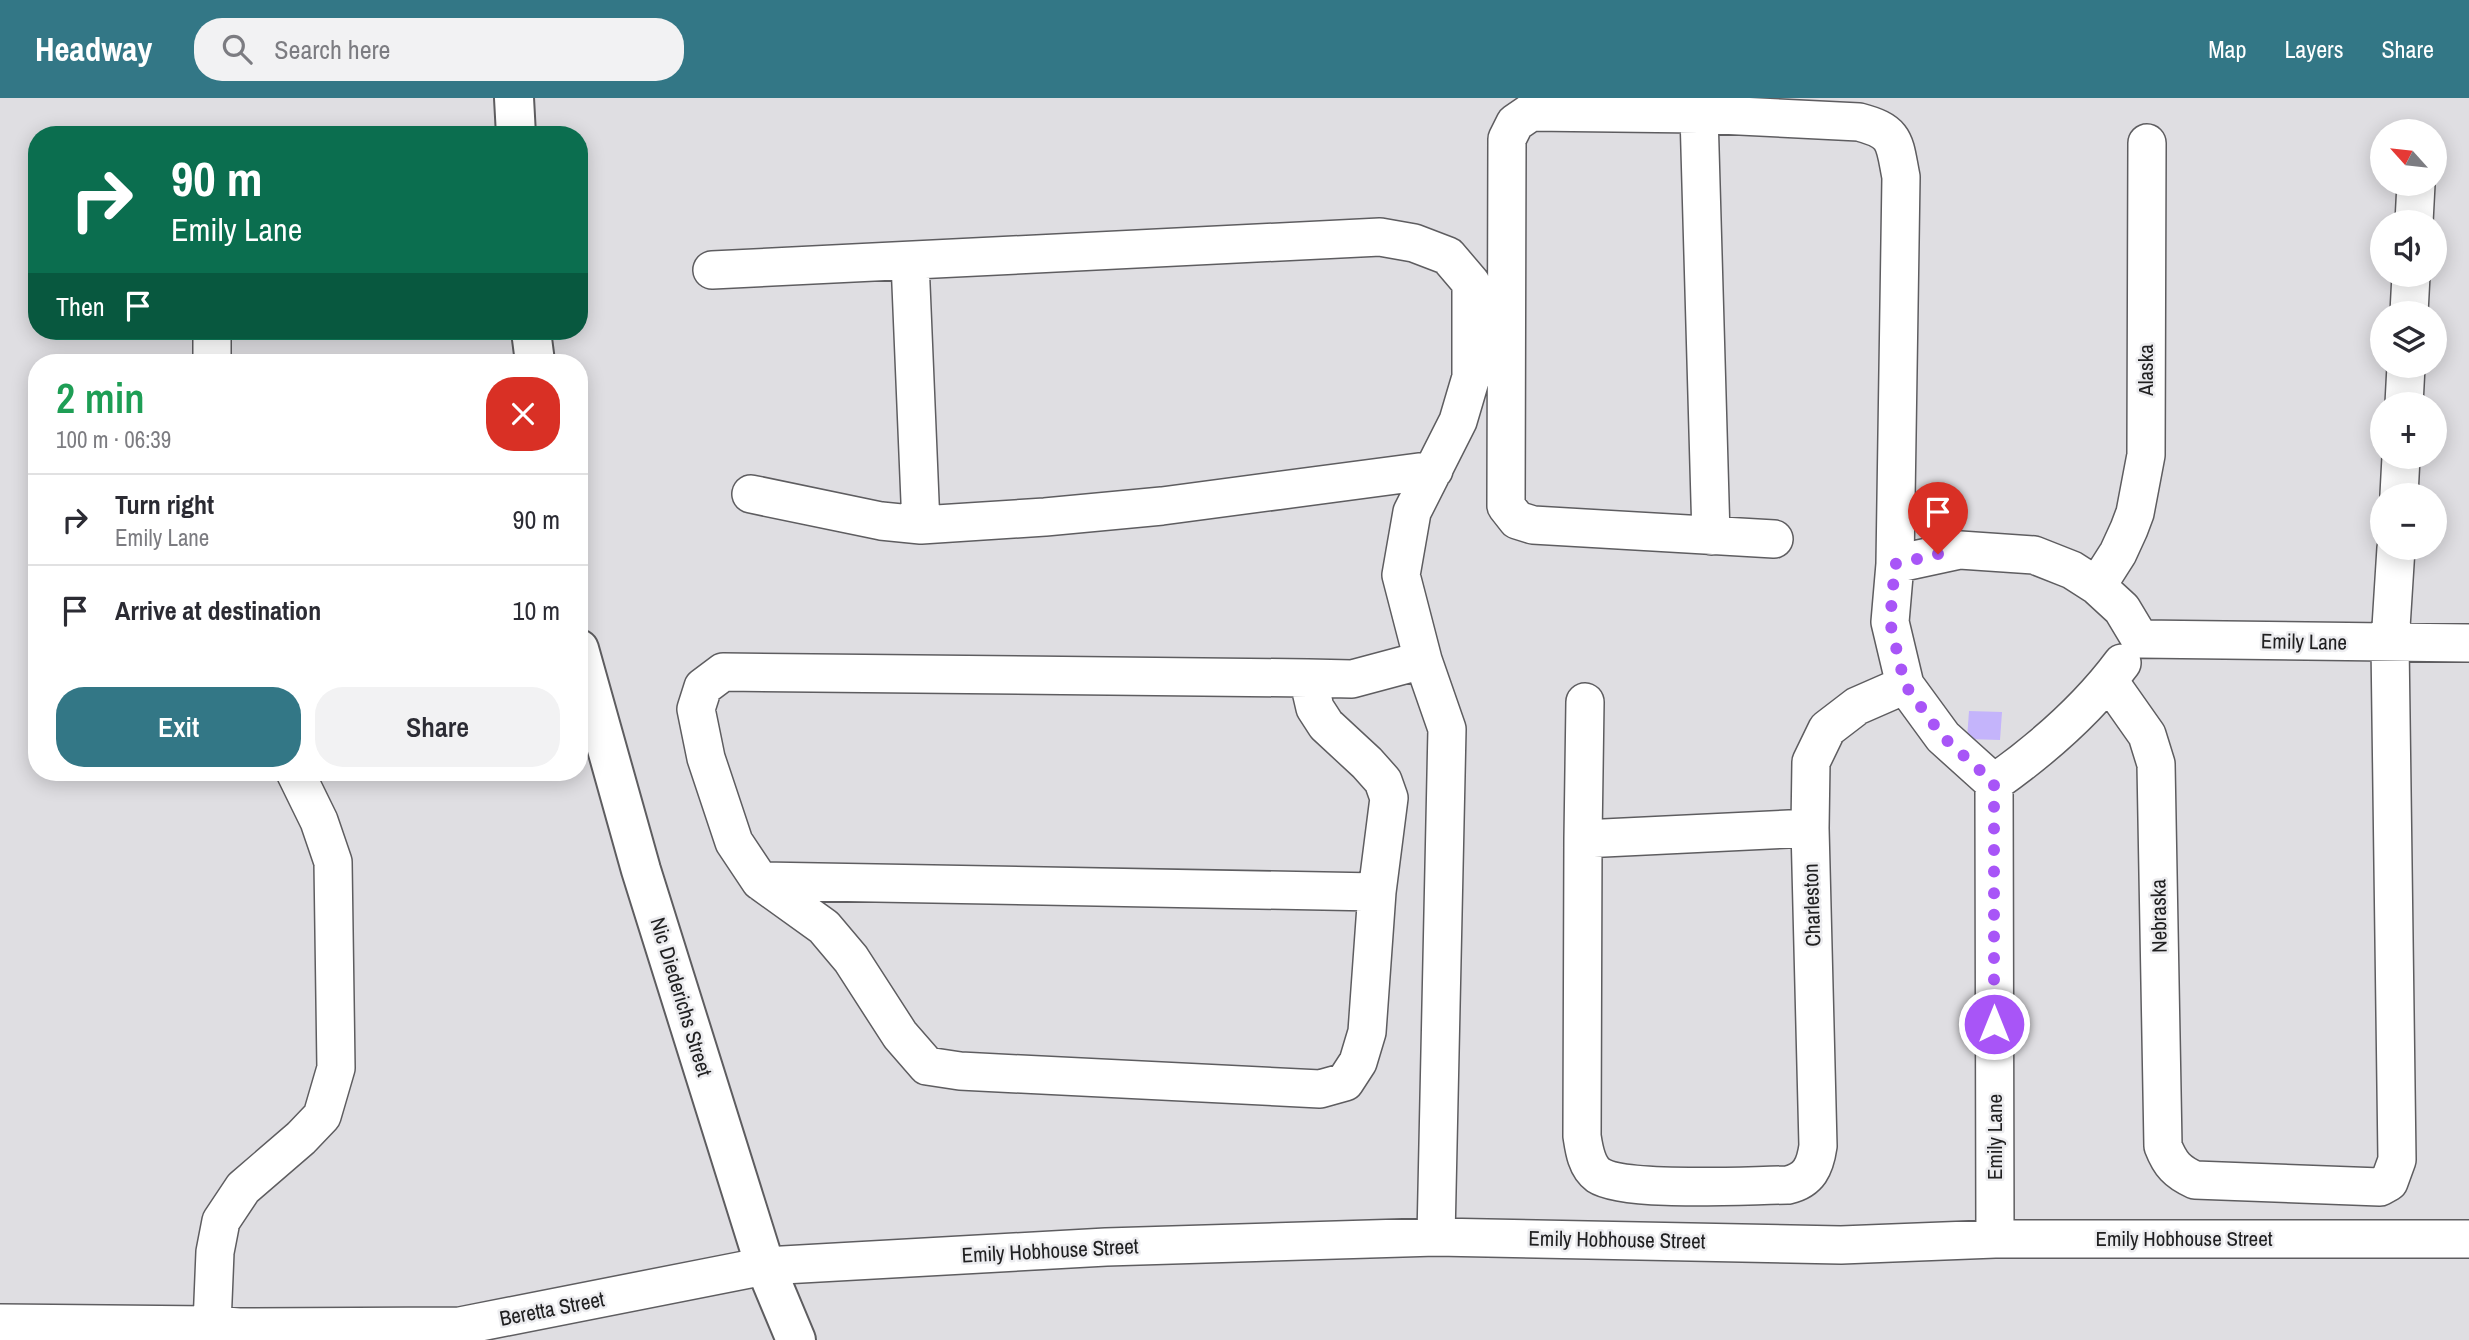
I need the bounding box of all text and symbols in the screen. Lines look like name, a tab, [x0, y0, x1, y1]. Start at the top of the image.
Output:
search box	[194, 18, 684, 81]
text: Headway	[35, 27, 152, 71]
icon: search	[218, 30, 256, 68]
text: Search here	[274, 32, 390, 67]
text: Map	[2208, 33, 2246, 65]
text: Layers	[2284, 33, 2343, 65]
text: Share	[2381, 33, 2434, 65]
north arrow	[2370, 119, 2446, 196]
map controls	[2370, 119, 2447, 560]
text: 90 m	[171, 145, 263, 211]
icon: right	[56, 154, 147, 245]
text: Emily Lane	[171, 208, 302, 251]
button: sound	[2370, 210, 2447, 287]
icon: arrive	[119, 287, 157, 325]
text: Then	[56, 289, 105, 324]
button: layers	[2370, 301, 2447, 378]
street label: Alaska	[2131, 344, 2160, 397]
text: 2 min	[56, 370, 145, 426]
button: close	[486, 377, 560, 451]
button: +	[2370, 392, 2447, 469]
text: 100 m · 06:39	[56, 424, 171, 455]
pin	[1908, 482, 1968, 554]
button: −	[2370, 483, 2447, 560]
text: Turn right	[115, 487, 214, 522]
icon: arrive	[1919, 493, 1957, 531]
icon: right	[56, 501, 94, 539]
text: 90 m	[513, 502, 560, 537]
text: Emily Lane	[115, 522, 209, 553]
icon: arrive	[56, 592, 94, 630]
text: Arrive at destination	[115, 593, 321, 628]
text: 10 m	[513, 593, 560, 628]
street label: Emily Lane	[2261, 626, 2347, 657]
button: Exit	[56, 687, 301, 767]
button: Share	[315, 687, 560, 767]
street label: Charleston	[1796, 863, 1827, 947]
street label: Nebraska	[2143, 879, 2174, 953]
street label: Nic Diederichs Street	[644, 914, 719, 1080]
position arrow	[1957, 987, 2031, 1061]
street label: Emily Lane	[1980, 1094, 2009, 1180]
street label: Emily Hobhouse Street	[1528, 1223, 1706, 1256]
street label: Emily Hobhouse Street	[2095, 1224, 2273, 1253]
street label: Emily Hobhouse Street	[961, 1231, 1139, 1270]
street label: Beretta Street	[497, 1284, 607, 1333]

